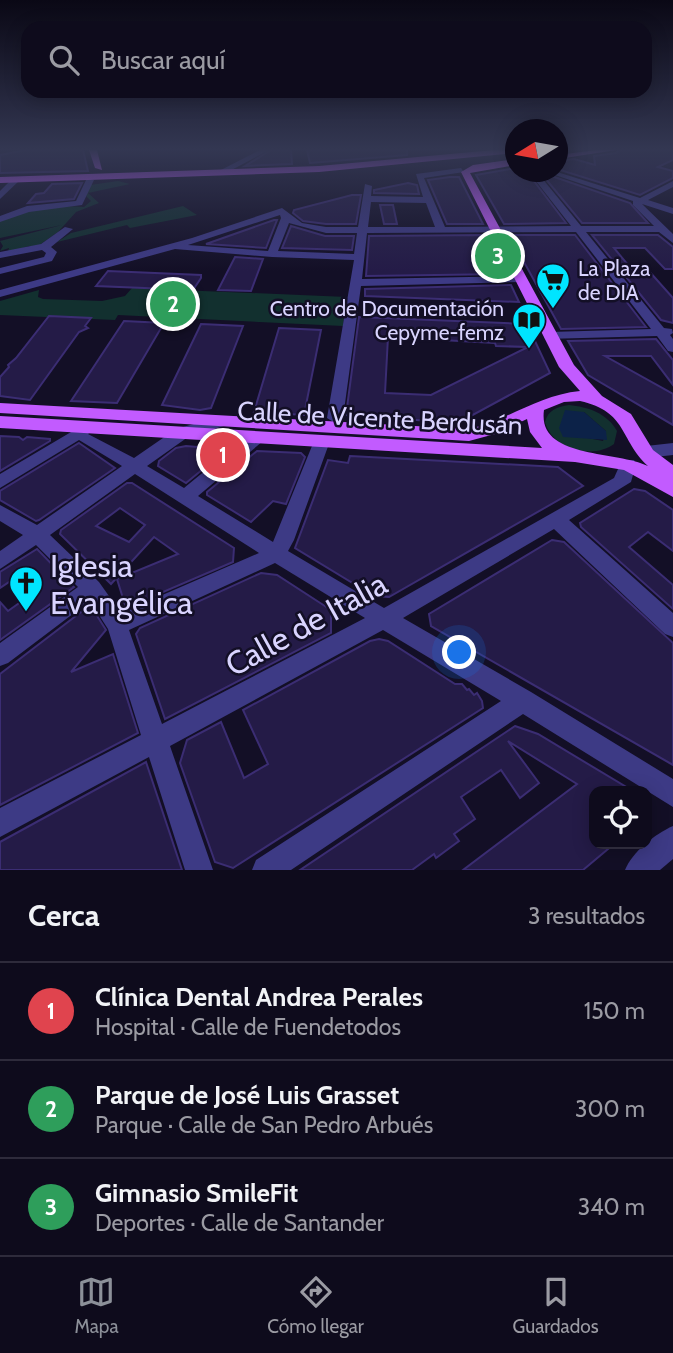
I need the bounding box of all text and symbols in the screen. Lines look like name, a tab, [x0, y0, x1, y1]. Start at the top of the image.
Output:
search box	[21, 21, 652, 98]
icon: search	[45, 41, 83, 79]
text: Buscar aquí	[101, 44, 225, 76]
north arrow	[505, 119, 568, 182]
pin: 3	[475, 230, 521, 282]
place label: La Plaza de DIA	[578, 256, 650, 305]
supermarket icon: La Plaza de DIA	[534, 261, 572, 310]
pin: 2	[150, 278, 196, 330]
place label: Centro de Documentación Cepyme-femz	[270, 296, 504, 345]
library icon: Centro de Documentación Cepyme-femz	[510, 301, 548, 350]
street label: Calle de Vicente Berdusán	[237, 395, 523, 441]
pin: 1	[200, 429, 246, 481]
place label: Iglesia Evangélica	[50, 546, 193, 622]
street label: Calle de Italia	[218, 563, 394, 684]
church icon: Iglesia Evangélica	[7, 564, 45, 613]
your location	[442, 635, 476, 669]
map controls	[589, 786, 652, 849]
button: locate	[589, 786, 652, 849]
text: Cerca	[28, 897, 100, 934]
text: 3 resultados	[528, 902, 645, 930]
text: Clínica Dental Andrea Perales	[95, 981, 423, 1013]
text: 1	[47, 997, 55, 1025]
text: 150 m	[584, 997, 645, 1025]
text: Hospital · Calle de Fuendetodos	[95, 1013, 401, 1041]
text: Parque de José Luis Grasset	[95, 1079, 399, 1111]
text: 2	[45, 1095, 57, 1123]
text: 300 m	[575, 1095, 645, 1123]
text: Parque · Calle de San Pedro Arbués	[95, 1111, 433, 1139]
text: Gimnasio SmileFit	[95, 1177, 298, 1209]
text: 3	[45, 1193, 57, 1221]
text: 340 m	[578, 1193, 645, 1221]
text: Deportes · Calle de Santander	[95, 1209, 384, 1237]
tab: Mapa	[74, 1273, 119, 1338]
tab: Cómo llegar	[267, 1273, 364, 1338]
tab: Guardados	[513, 1273, 599, 1338]

